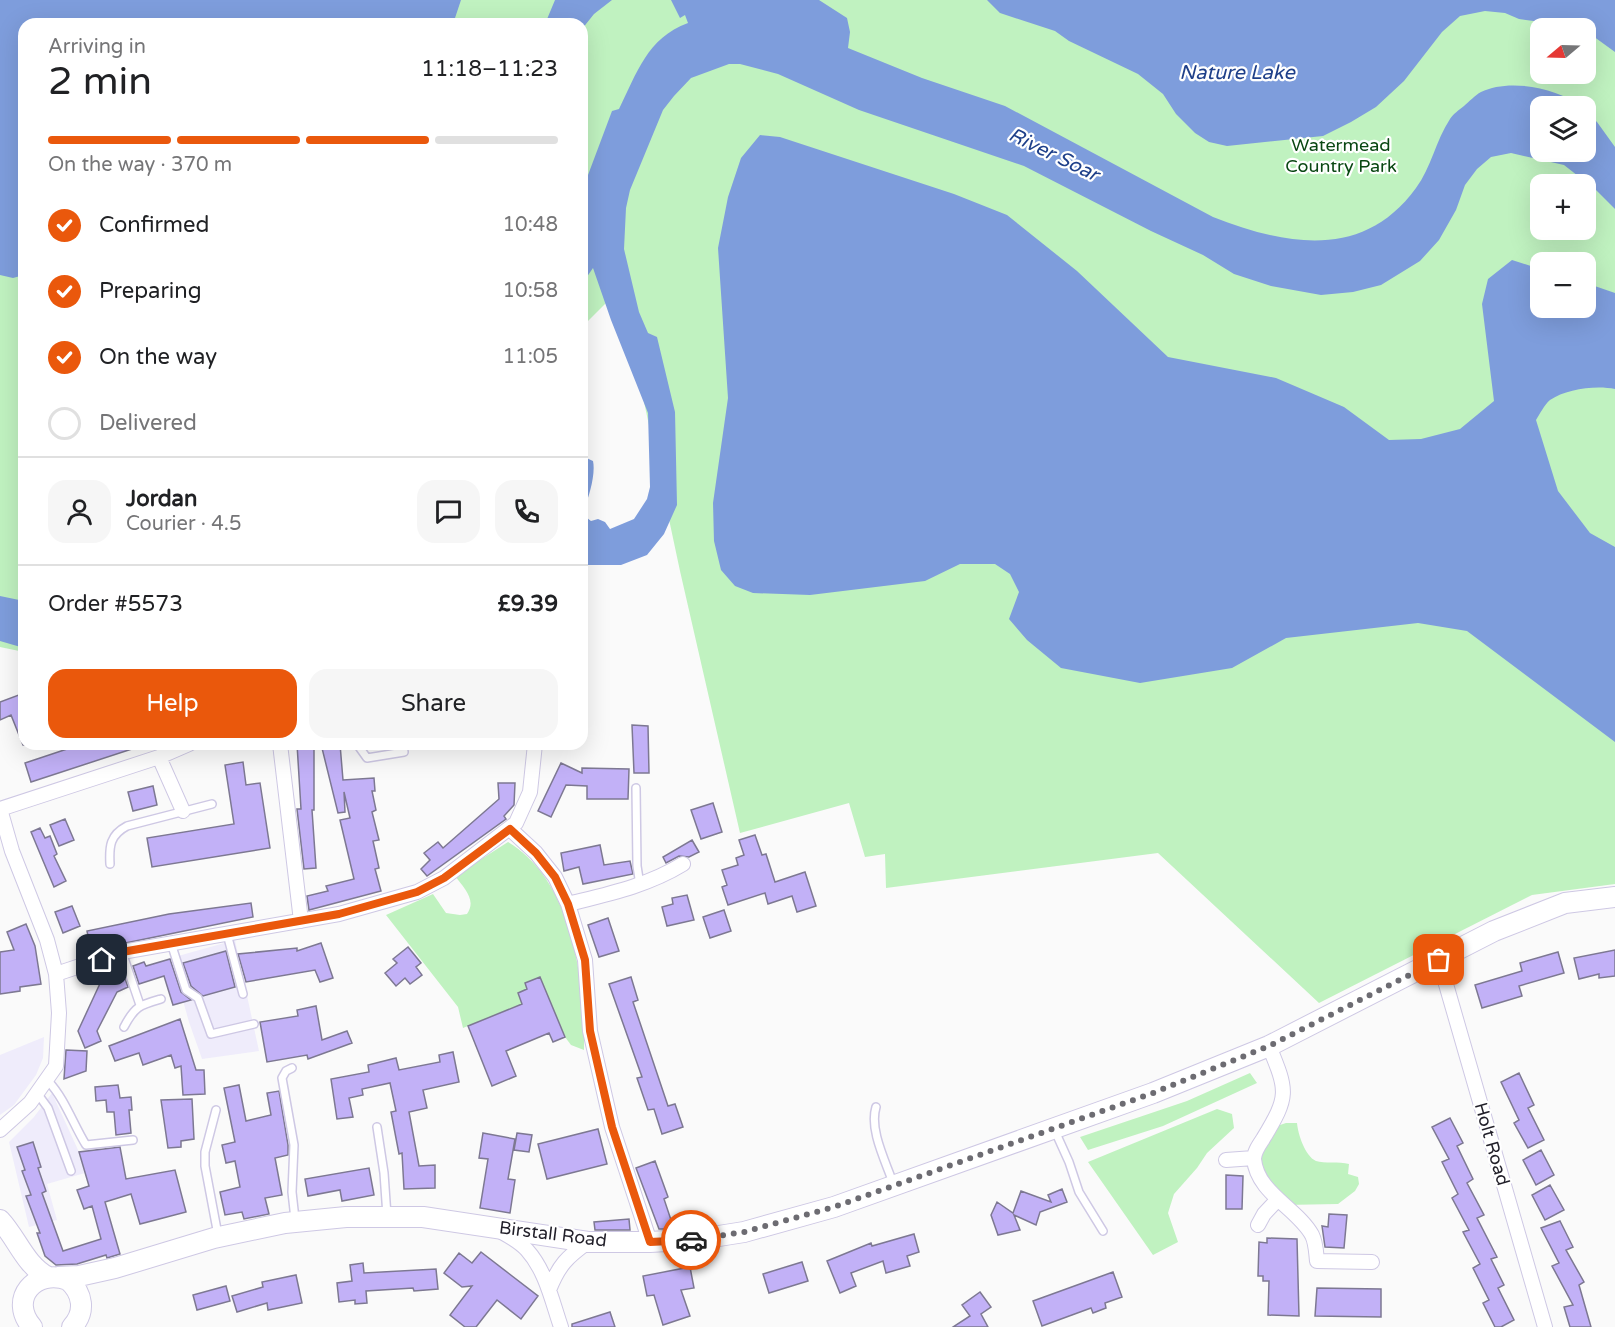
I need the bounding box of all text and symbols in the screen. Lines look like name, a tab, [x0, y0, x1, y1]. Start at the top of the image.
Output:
north arrow	[1530, 18, 1596, 84]
map controls	[1530, 18, 1596, 318]
text: Arriving in	[48, 35, 146, 59]
text: 11:18–11:23	[421, 56, 558, 82]
text: 2 min	[48, 58, 152, 105]
water label: Nature Lake	[1179, 61, 1296, 85]
button: layers	[1530, 96, 1596, 162]
water label: River Soar	[1005, 123, 1105, 188]
park label: Watermead Country Park	[1285, 134, 1397, 177]
text: On the way · 370 m	[48, 153, 232, 177]
button: +	[1530, 174, 1596, 240]
icon: check	[48, 209, 81, 242]
text: Confirmed	[99, 212, 209, 238]
text: 10:48	[503, 213, 558, 237]
button: −	[1530, 252, 1596, 318]
icon: check	[48, 275, 81, 308]
text: Preparing	[99, 278, 202, 304]
text: 10:58	[503, 279, 558, 303]
icon: check	[48, 341, 81, 374]
text: On the way	[99, 344, 217, 370]
text: 11:05	[503, 345, 558, 369]
text: Delivered	[99, 410, 197, 436]
button: person	[48, 480, 111, 543]
button: chat	[417, 480, 480, 543]
button: phone	[495, 480, 558, 543]
text: Jordan	[126, 486, 197, 512]
text: Courier · 4.5	[126, 512, 241, 536]
text: Order #5573	[48, 591, 183, 617]
text: £9.39	[498, 591, 558, 617]
button: Help	[48, 669, 297, 738]
button: Share	[309, 669, 558, 738]
pin	[76, 934, 127, 985]
pin	[1413, 934, 1464, 985]
icon: home	[85, 943, 118, 976]
icon: bag	[1422, 943, 1455, 976]
street label: Holt Road	[1470, 1100, 1514, 1188]
courier	[661, 1210, 721, 1270]
street label: Birstall Road	[498, 1216, 608, 1252]
icon: car	[675, 1224, 708, 1257]

